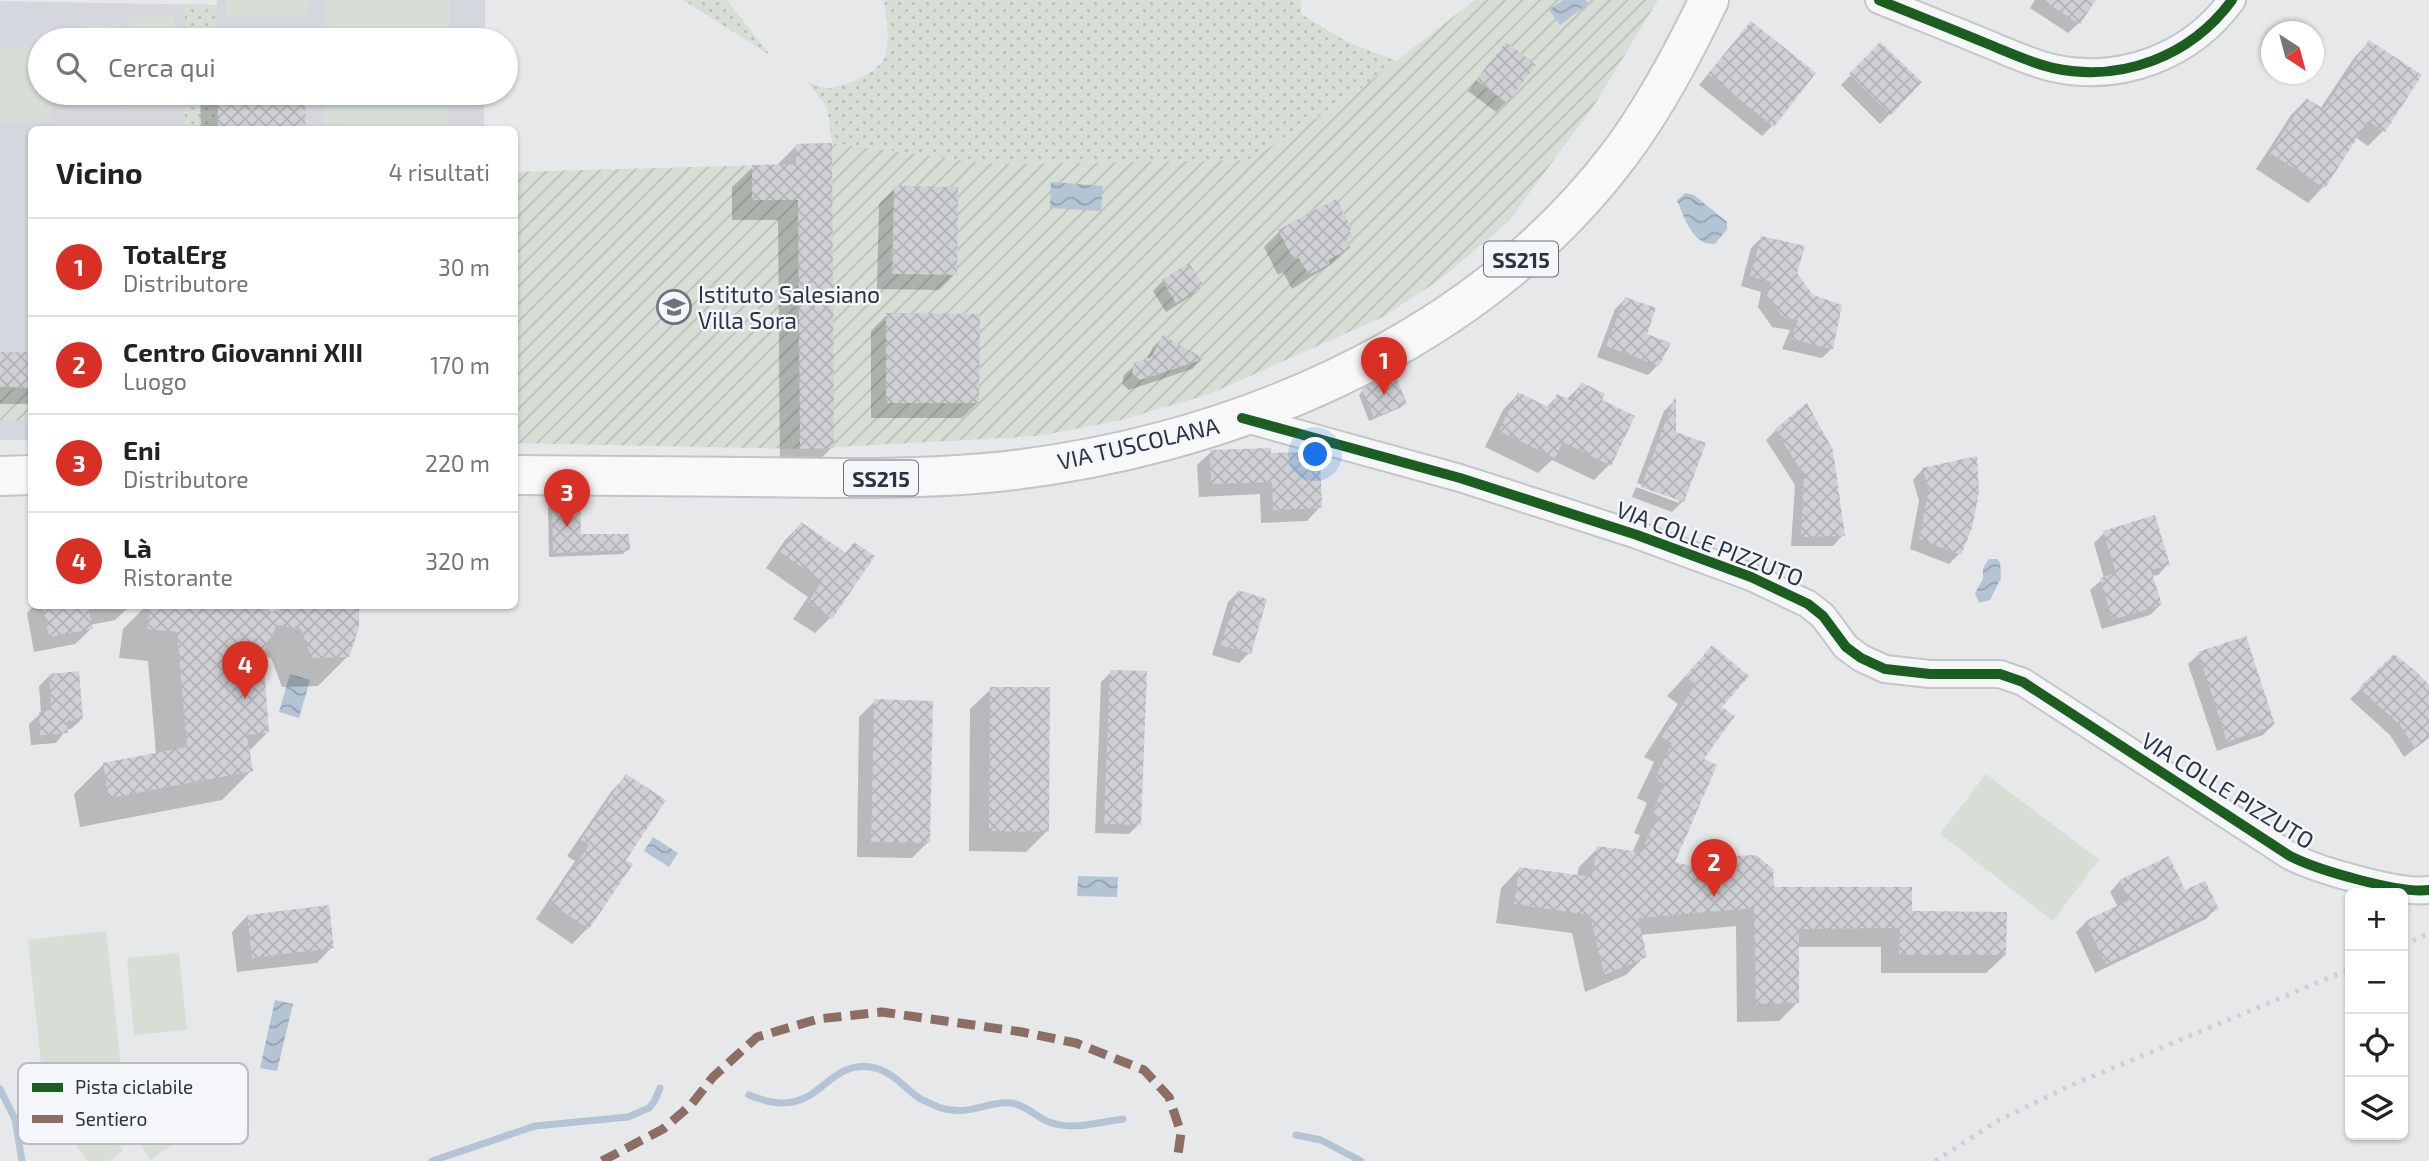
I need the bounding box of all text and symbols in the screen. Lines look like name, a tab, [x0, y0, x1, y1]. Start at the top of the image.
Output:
north arrow	[2261, 21, 2324, 84]
search box	[28, 28, 518, 105]
icon: search	[52, 48, 90, 86]
text: Cerca qui	[108, 51, 216, 82]
text: Vicino	[56, 154, 143, 190]
text: 4 risultati	[388, 158, 490, 186]
text: TotalErg	[123, 238, 227, 269]
road number: SS215	[1484, 242, 1558, 276]
text: 1	[74, 253, 84, 281]
text: 30 m	[438, 253, 490, 281]
text: Distributore	[123, 269, 249, 297]
place label: Istituto Salesiano Villa Sora	[698, 280, 880, 334]
school or university icon: Istituto Salesiano Villa Sora	[655, 288, 693, 326]
text: Centro Giovanni XIII	[123, 336, 363, 367]
pin: 1	[1361, 337, 1407, 395]
text: 2	[72, 351, 86, 379]
text: 170 m	[430, 351, 490, 379]
text: Luogo	[123, 367, 187, 395]
street label: VIA TUSCOLANA	[1055, 411, 1222, 475]
text: Eni	[123, 434, 161, 465]
your location	[1298, 437, 1332, 471]
text: 3	[72, 449, 86, 477]
text: 220 m	[425, 449, 490, 477]
road number: SS215	[844, 461, 918, 496]
text: Distributore	[123, 465, 249, 493]
pin: 3	[544, 469, 590, 527]
street label: VIA COLLE PIZZUTO	[1612, 494, 1808, 592]
text: Là	[123, 532, 152, 563]
text: 4	[72, 547, 86, 575]
text: 320 m	[425, 547, 490, 575]
text: Ristorante	[123, 563, 233, 591]
pin: 4	[222, 641, 268, 699]
street label: VIA COLLE PIZZUTO	[2137, 726, 2319, 854]
pin: 2	[1691, 839, 1737, 897]
map controls	[2345, 888, 2408, 1140]
button: +	[2345, 888, 2408, 951]
button: −	[2345, 951, 2408, 1014]
button: locate	[2345, 1014, 2408, 1077]
legend	[18, 1063, 248, 1144]
text: Pista ciclabile	[75, 1075, 193, 1098]
button: layers	[2345, 1077, 2408, 1140]
text: Sentiero	[75, 1107, 147, 1130]

